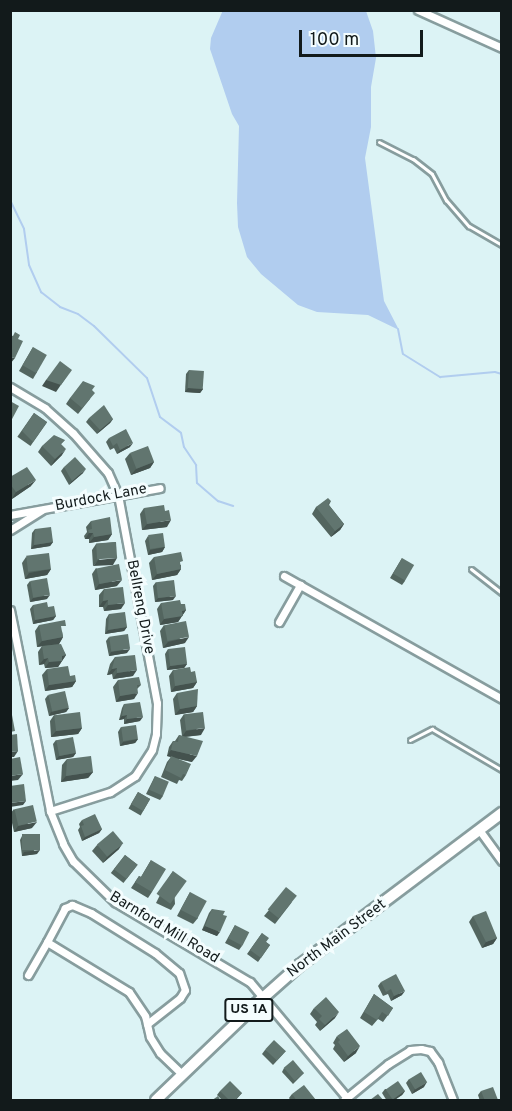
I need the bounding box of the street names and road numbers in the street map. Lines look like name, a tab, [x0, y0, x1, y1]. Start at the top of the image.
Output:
street label: Burdock Lane	[54, 480, 148, 516]
street label: Bellreng Drive	[122, 558, 158, 656]
street label: Barnford Mill Road	[106, 888, 222, 968]
street label: North Main Street	[284, 896, 390, 982]
road number: US 1A	[224, 999, 274, 1021]

